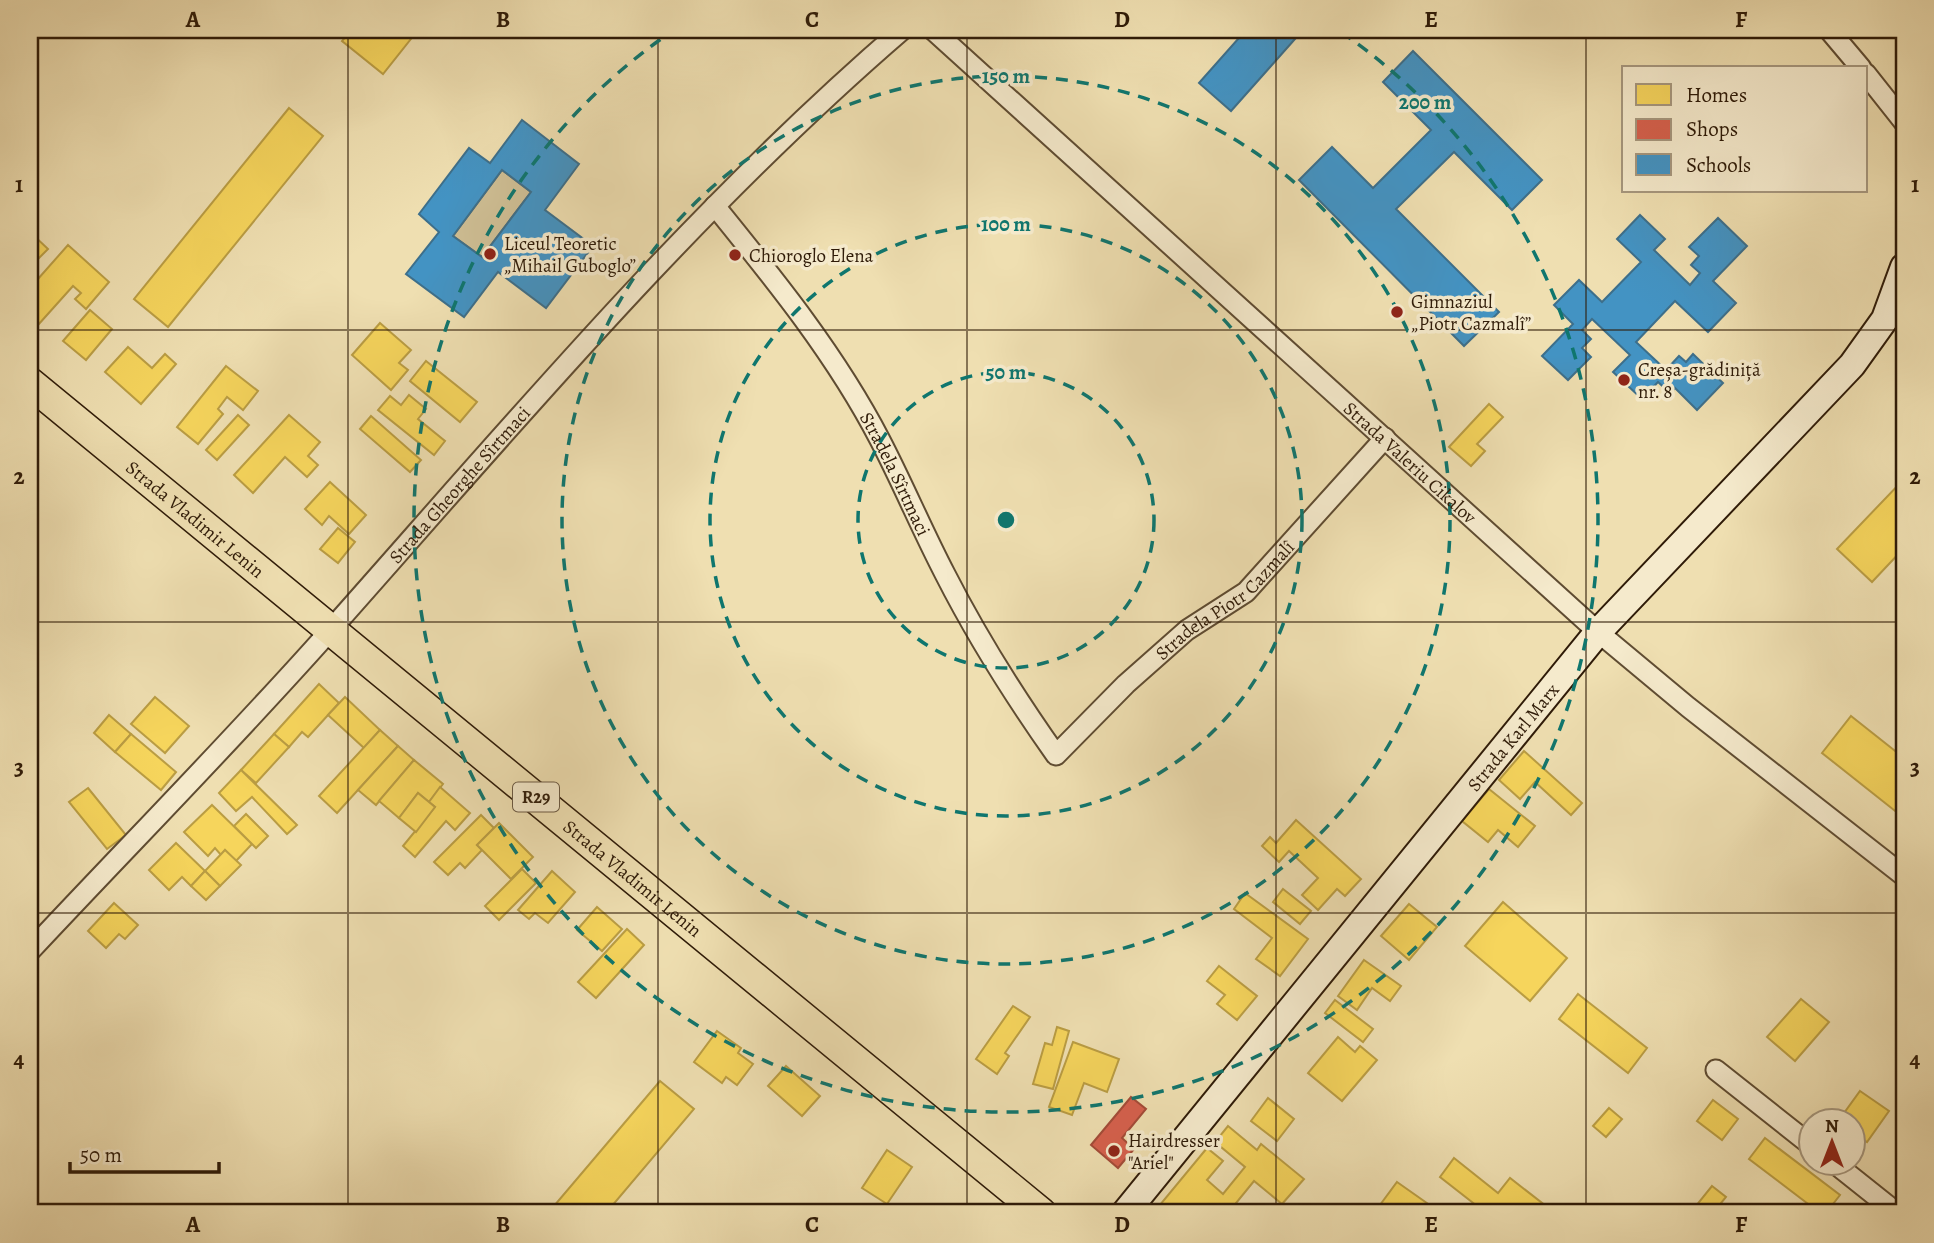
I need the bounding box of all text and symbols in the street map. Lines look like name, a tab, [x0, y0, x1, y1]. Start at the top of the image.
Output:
text: A	[185, 4, 201, 35]
text: B	[496, 4, 510, 35]
text: C	[805, 4, 819, 35]
text: D	[1114, 4, 1130, 35]
text: E	[1424, 4, 1438, 35]
text: F	[1735, 4, 1748, 35]
text: 150 m	[982, 62, 1031, 90]
legend	[1622, 66, 1868, 192]
text: Homes	[1686, 81, 1747, 109]
text: 200 m	[1399, 88, 1452, 116]
text: Shops	[1686, 115, 1738, 143]
text: Schools	[1686, 151, 1751, 179]
text: 1	[15, 169, 23, 200]
text: 1	[1911, 169, 1919, 200]
text: 100 m	[981, 210, 1031, 238]
place label: Liceul Teoretic „Mihail Guboglo”	[504, 231, 636, 279]
place label: Chioroglo Elena	[749, 243, 874, 269]
marker: Liceul Teoretic „Mihail Guboglo”	[482, 246, 498, 262]
marker: Chioroglo Elena	[727, 247, 743, 263]
place label: Gimnaziul „Piotr Cazmalî”	[1411, 289, 1531, 337]
marker: Gimnaziul „Piotr Cazmalî”	[1389, 304, 1405, 320]
place label: Creșa-grădiniță nr. 8	[1638, 357, 1761, 405]
text: 50 m	[986, 358, 1027, 386]
marker: Creșa-grădiniță nr. 8	[1616, 372, 1632, 388]
street label: Strada Valeriu Cikalov	[1338, 396, 1482, 530]
street label: Strada Gheorghe Sîrtmaci	[383, 401, 536, 569]
street label: Stradela Sîrtmaci	[853, 407, 936, 540]
street label: Strada Vladimir Lenin	[120, 455, 270, 584]
text: 2	[13, 461, 25, 492]
text: 2	[1909, 461, 1921, 492]
centre of rings	[994, 508, 1018, 532]
street label: Stradela Piotr Cazmalî	[1150, 535, 1301, 666]
street label: Strada Karl Marx	[1462, 678, 1565, 797]
text: 3	[14, 752, 24, 783]
text: 3	[1910, 752, 1920, 783]
road number: R29	[513, 782, 559, 812]
street label: Strada Vladimir Lenin	[557, 814, 707, 943]
text: 4	[14, 1044, 25, 1075]
text: 4	[1910, 1044, 1921, 1075]
north arrow	[1798, 1106, 1868, 1176]
text: N	[1825, 1113, 1839, 1139]
place label: Hairdresser "Ariel"	[1128, 1128, 1220, 1176]
scale bar	[70, 1131, 219, 1175]
text: 50 m	[80, 1141, 122, 1169]
marker: Hairdresser "Ariel"	[1106, 1143, 1122, 1159]
text: A	[185, 1209, 201, 1240]
text: B	[496, 1209, 510, 1240]
text: C	[805, 1209, 819, 1240]
text: D	[1114, 1209, 1130, 1240]
text: E	[1424, 1209, 1438, 1240]
text: F	[1735, 1209, 1748, 1240]

